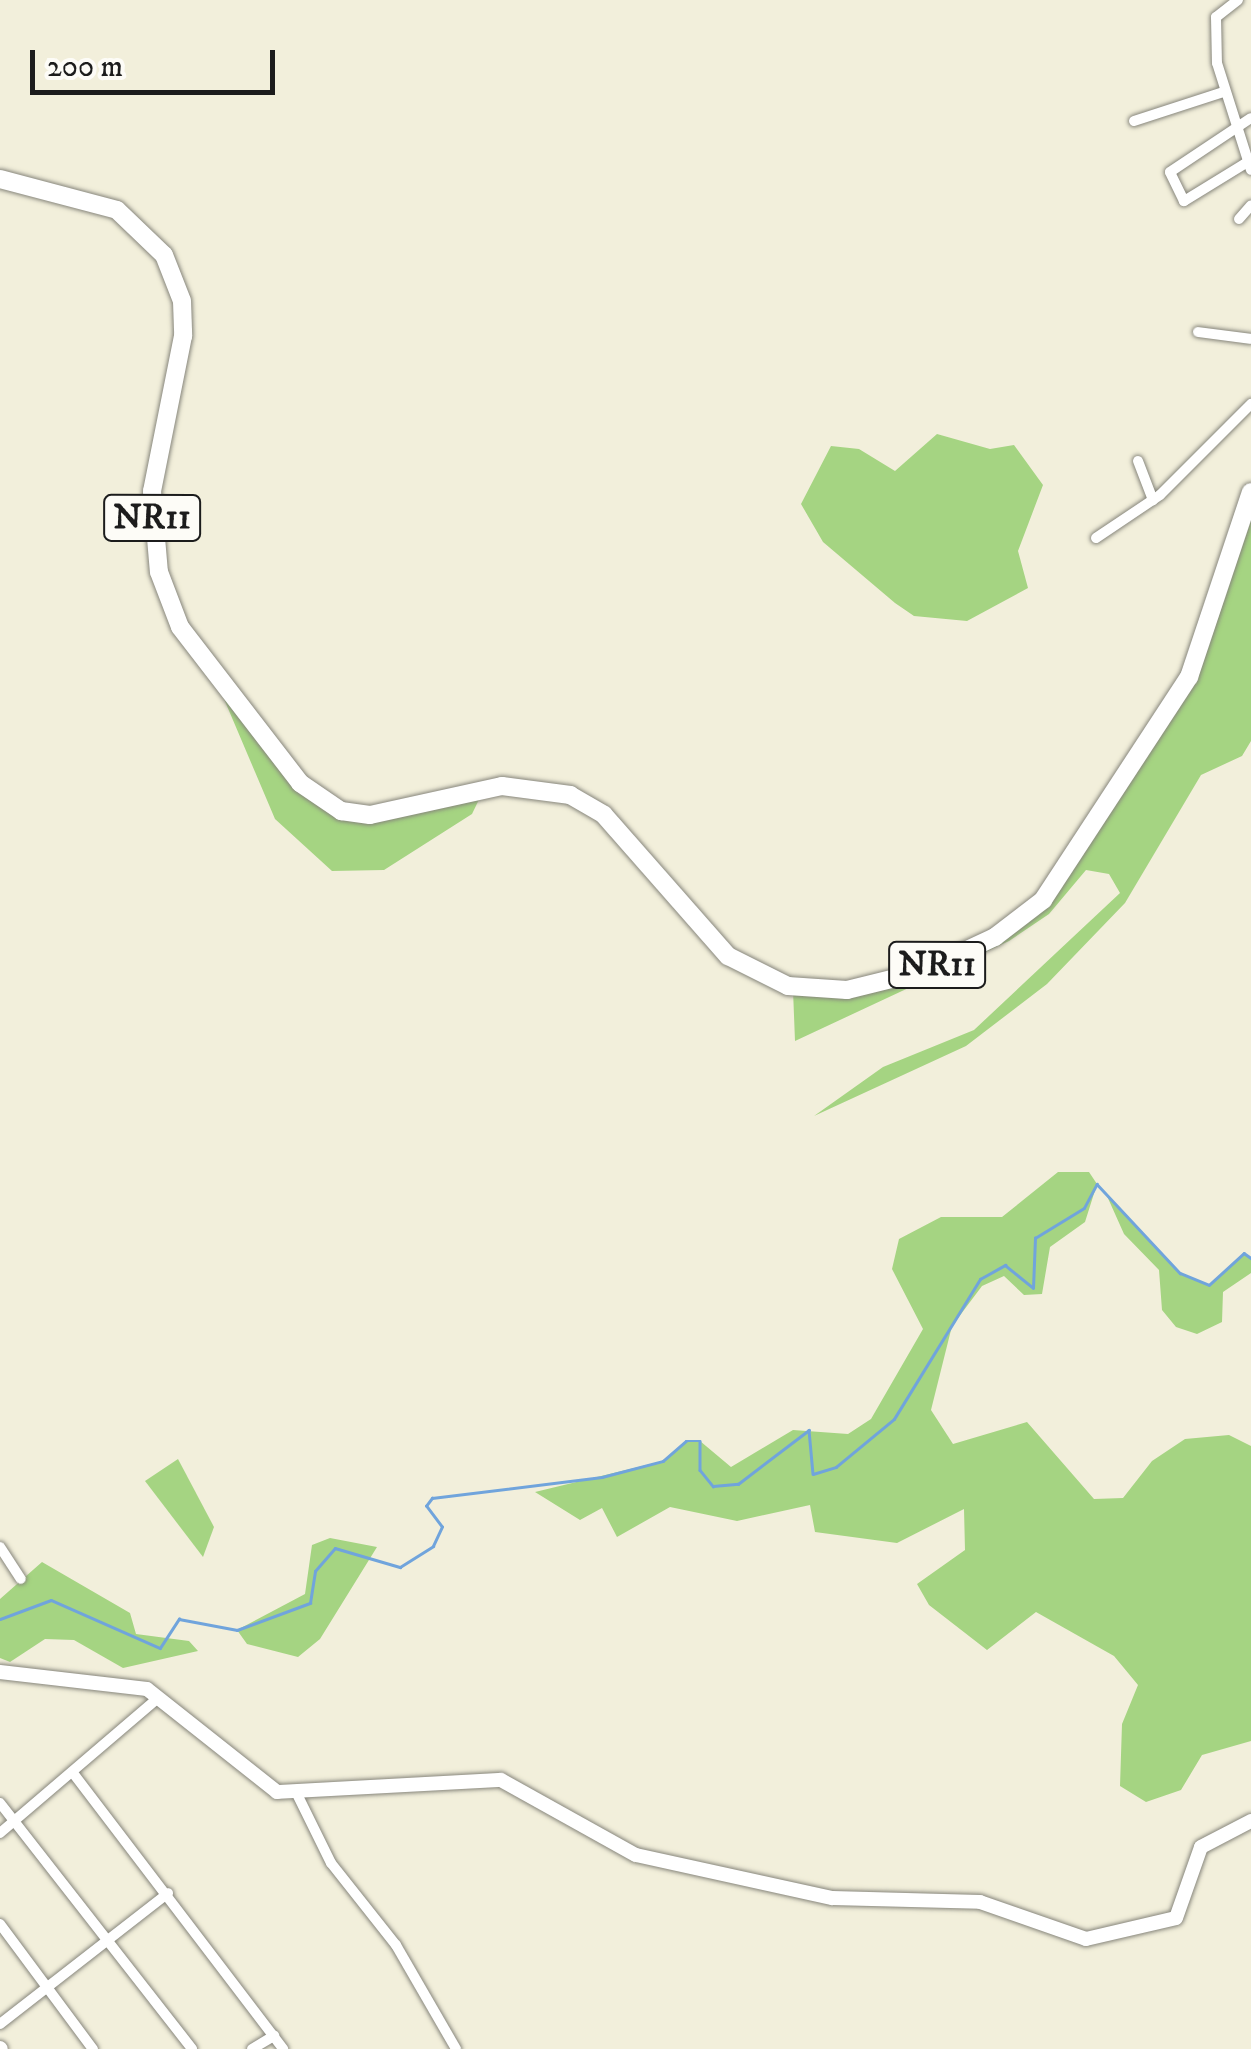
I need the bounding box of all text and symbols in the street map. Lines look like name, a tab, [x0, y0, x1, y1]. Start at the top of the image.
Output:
scale bar	[35, 30, 280, 92]
text: 200 m	[47, 49, 123, 86]
road number: NR11	[102, 488, 202, 548]
road number: NR11	[887, 935, 987, 995]

